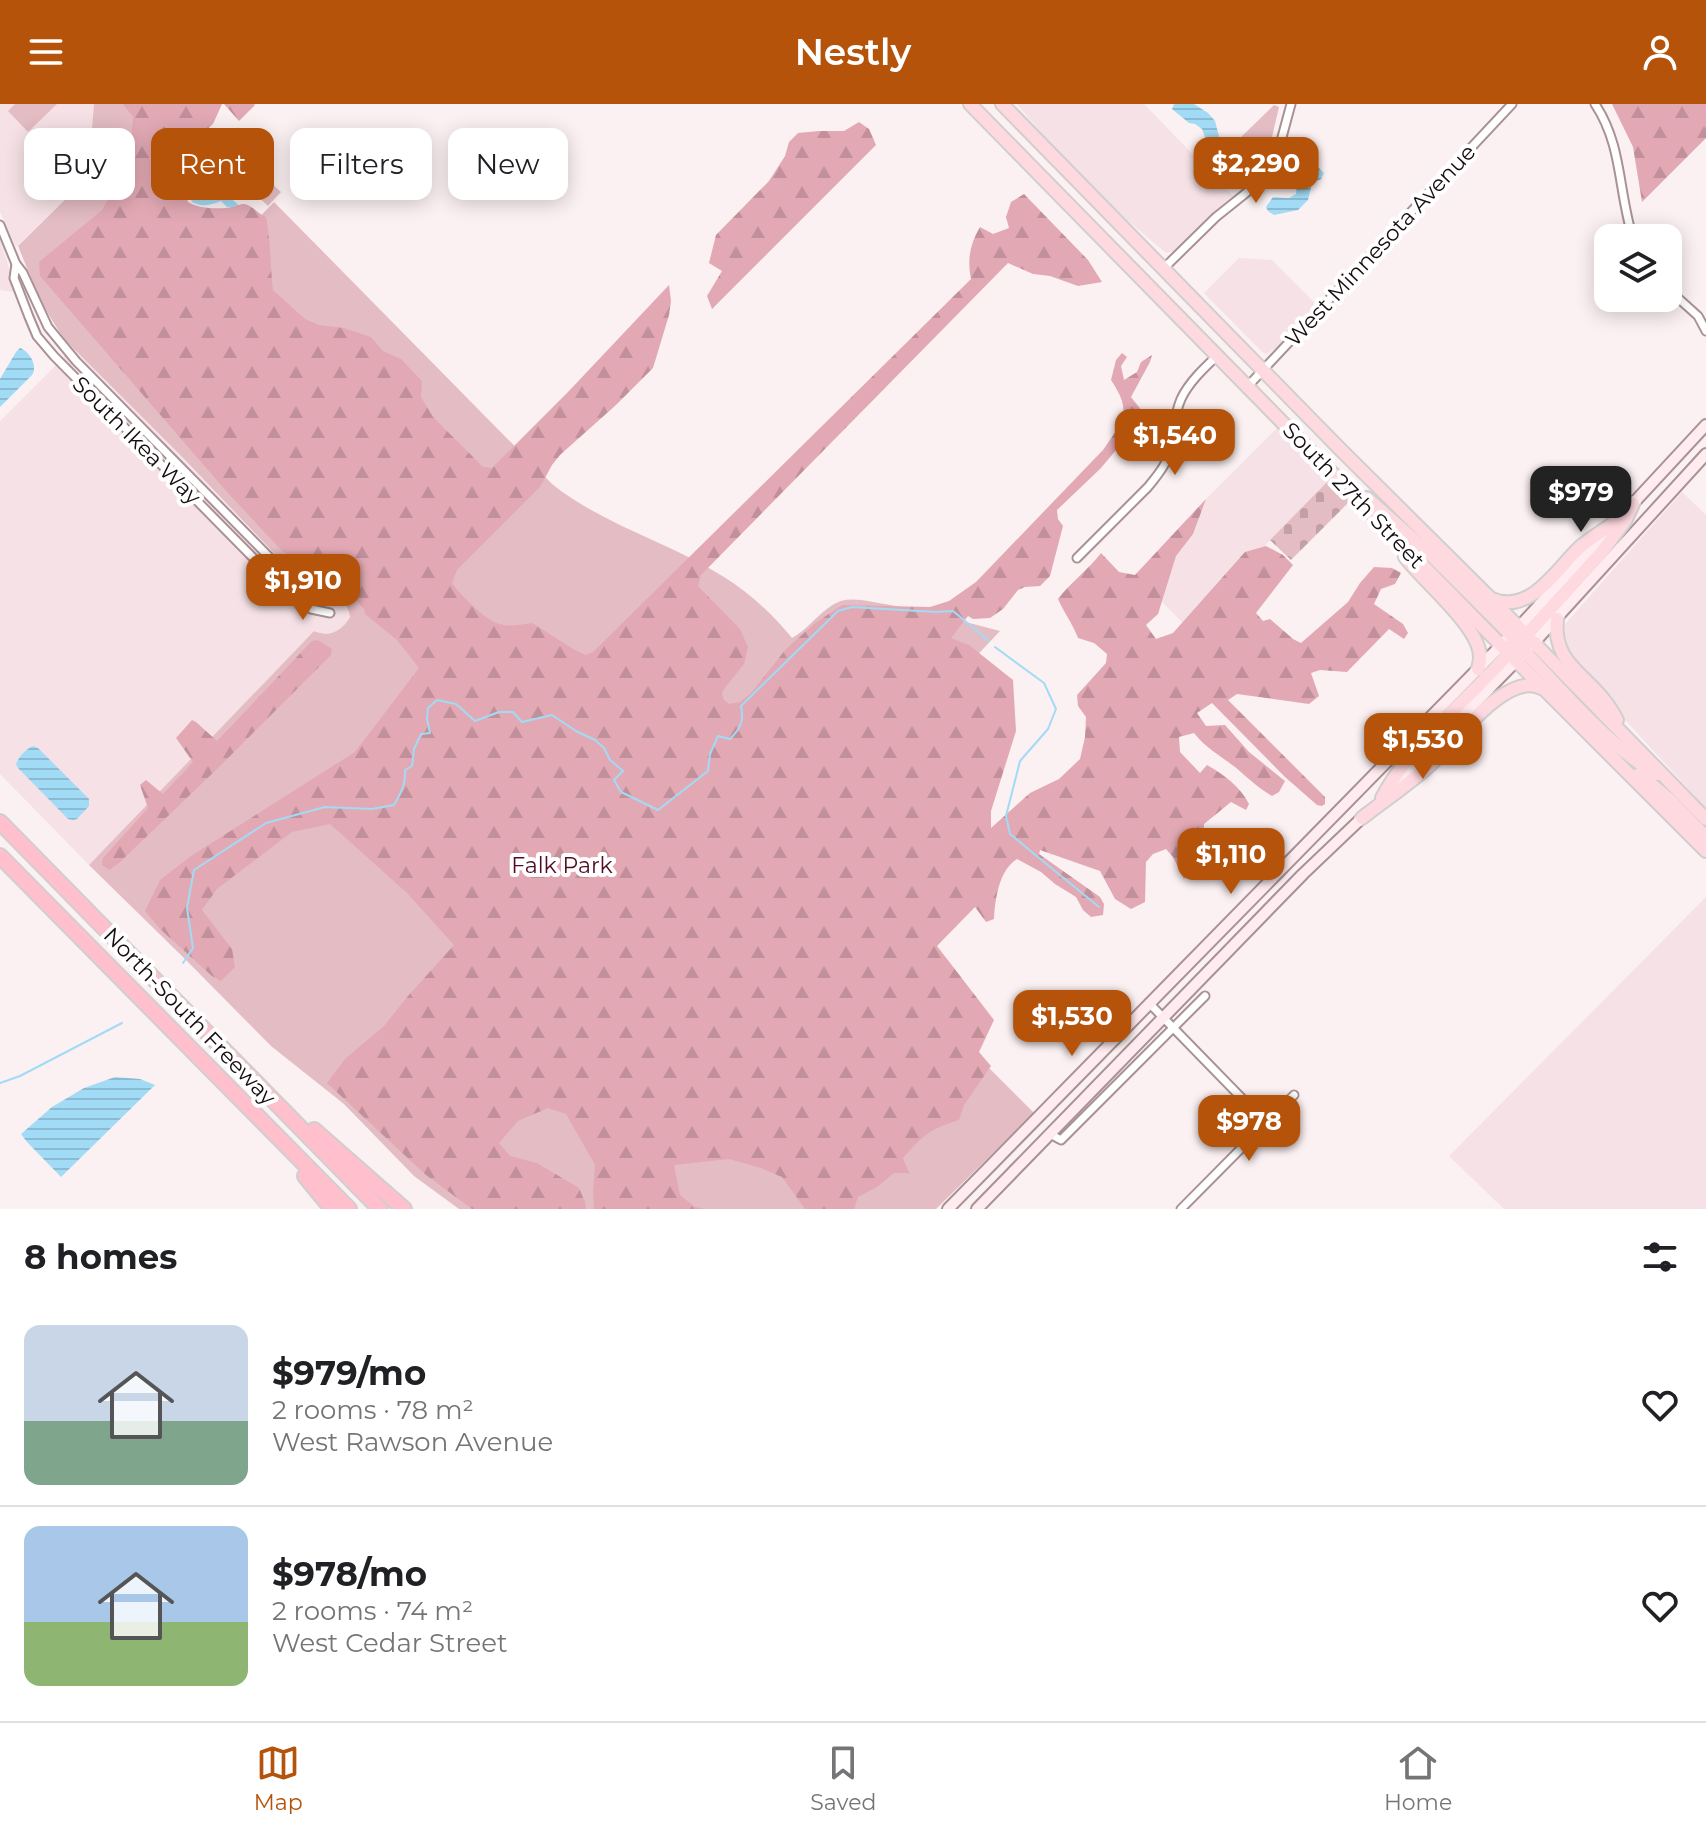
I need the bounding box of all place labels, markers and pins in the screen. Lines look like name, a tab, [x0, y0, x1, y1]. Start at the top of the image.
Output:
pin: $2,290	[1191, 137, 1321, 205]
pin: $1,540	[1110, 409, 1240, 477]
pin: $979	[1534, 466, 1628, 534]
pin: $1,910	[238, 554, 368, 622]
pin: $1,530	[1358, 713, 1488, 781]
pin: $1,110	[1166, 828, 1296, 896]
pin: $1,530	[1007, 990, 1137, 1058]
pin: $978	[1202, 1095, 1296, 1163]

